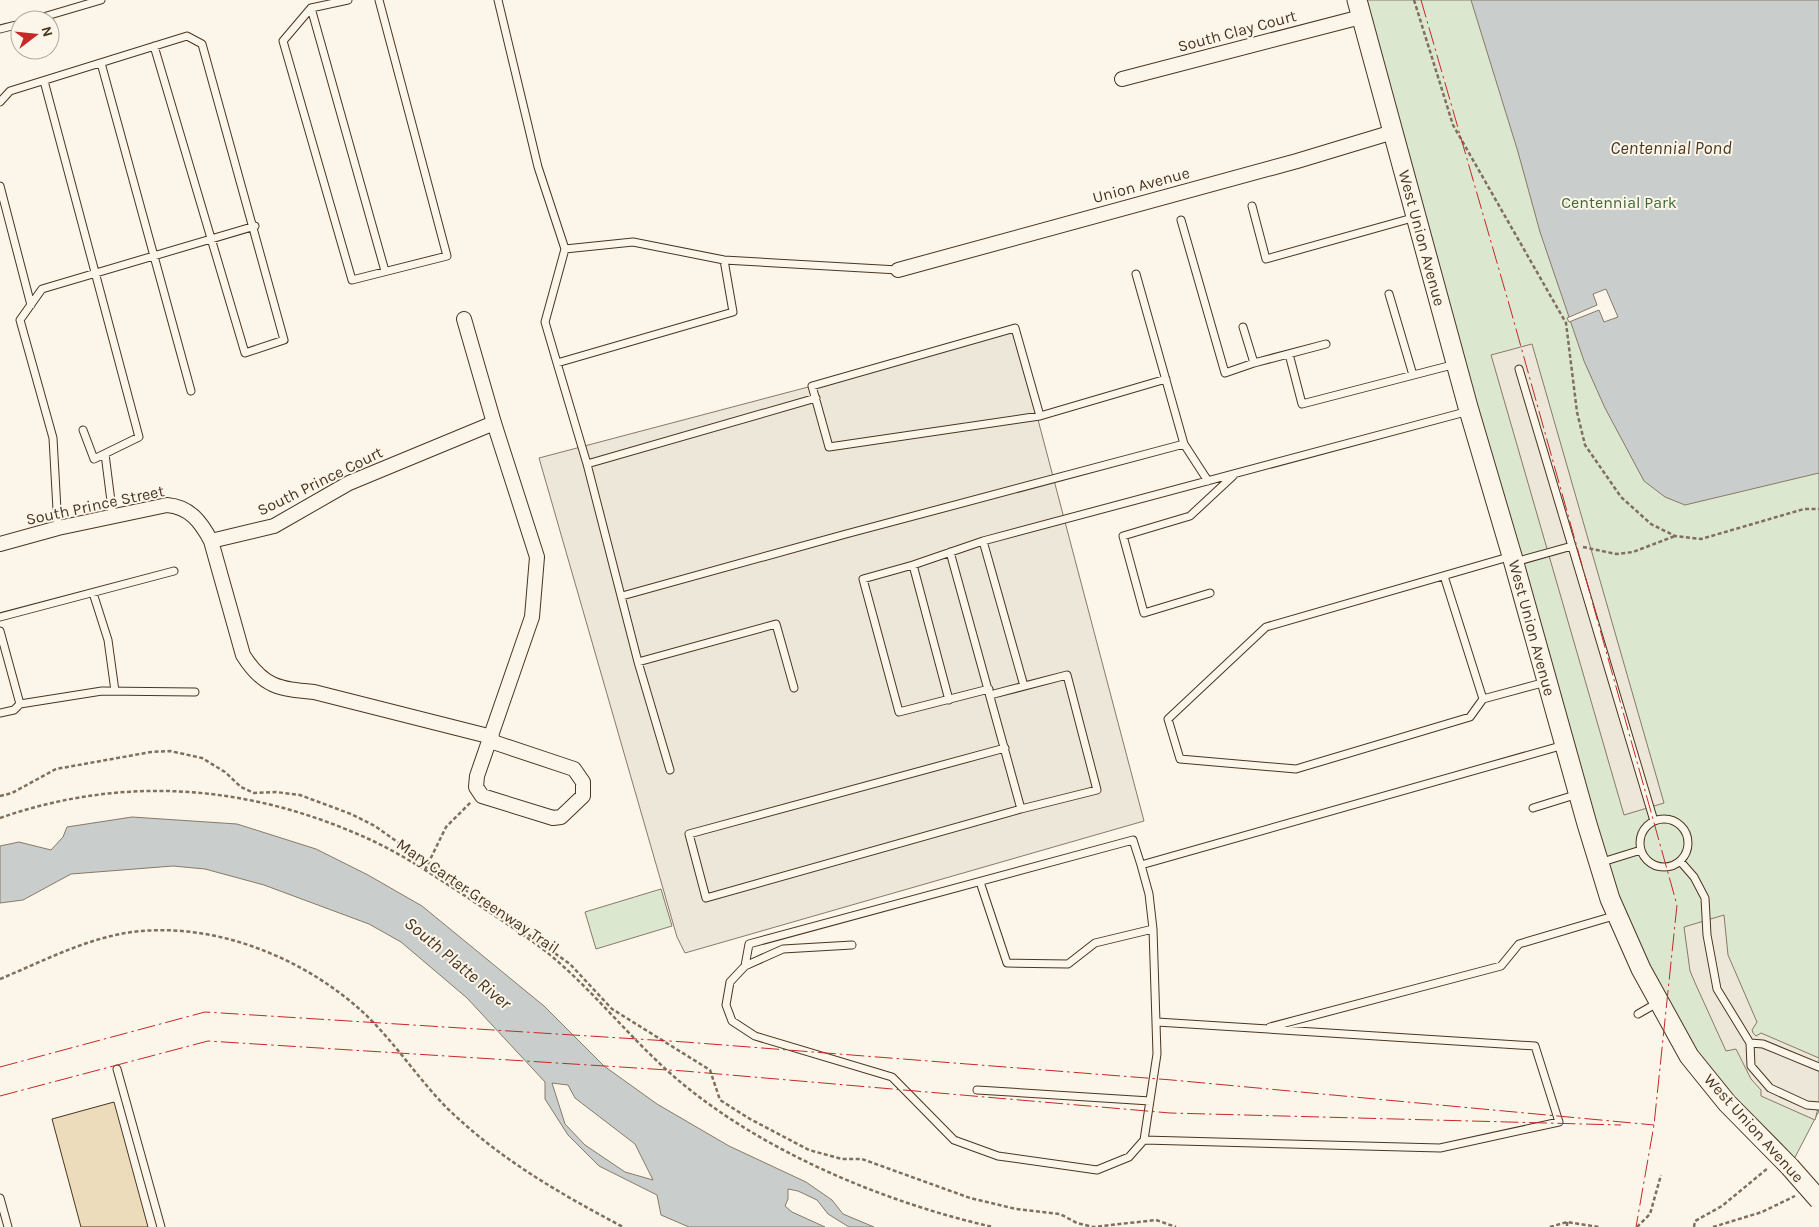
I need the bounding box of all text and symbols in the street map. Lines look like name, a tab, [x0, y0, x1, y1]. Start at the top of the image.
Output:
street label: South Clay Court	[1176, 6, 1298, 56]
north arrow	[10, 10, 60, 60]
text: N	[37, 24, 57, 39]
water label: Centennial Pond	[1610, 137, 1732, 159]
street label: Union Avenue	[1090, 163, 1192, 207]
street label: West Union Avenue	[1395, 168, 1449, 308]
park label: Centennial Park	[1561, 193, 1677, 212]
street label: South Prince Court	[254, 442, 386, 520]
street label: South Prince Street	[24, 481, 166, 529]
street label: West Union Avenue	[1505, 558, 1559, 698]
street label: Mary Carter Greenway Trail	[393, 834, 563, 958]
water label: South Platte River	[400, 912, 516, 1015]
street label: West Union Avenue	[1700, 1070, 1808, 1186]

